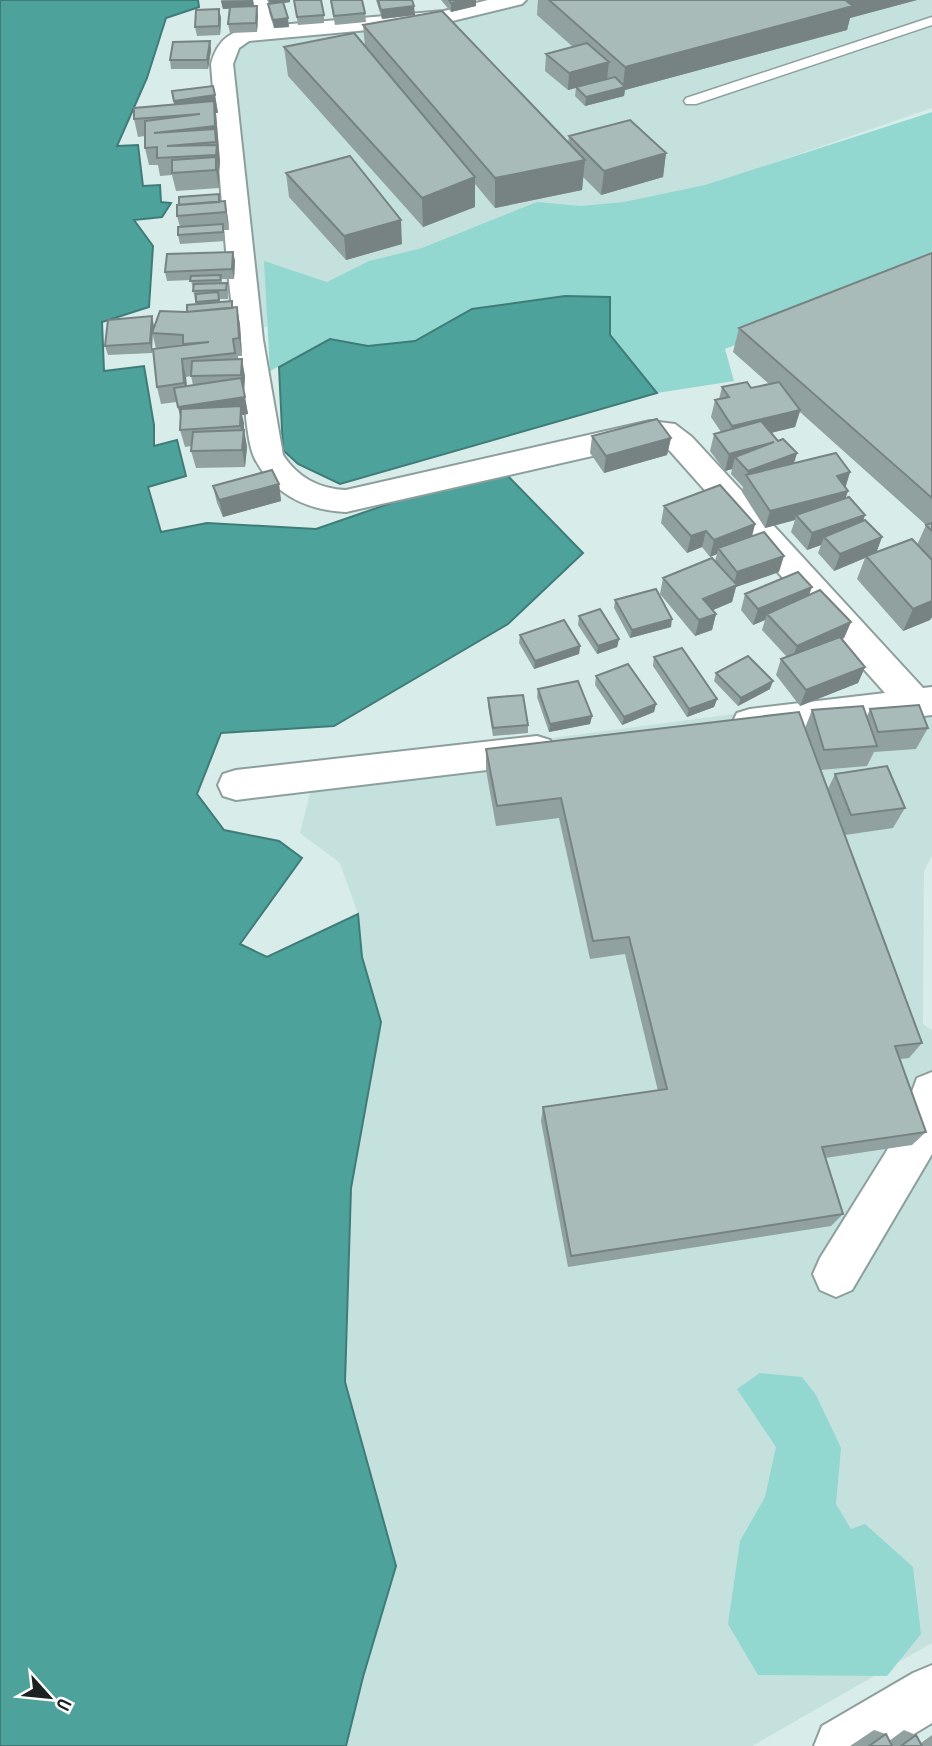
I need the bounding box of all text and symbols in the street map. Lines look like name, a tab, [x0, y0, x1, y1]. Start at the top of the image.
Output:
north arrow	[14, 1662, 84, 1732]
text: U	[51, 1695, 77, 1715]

